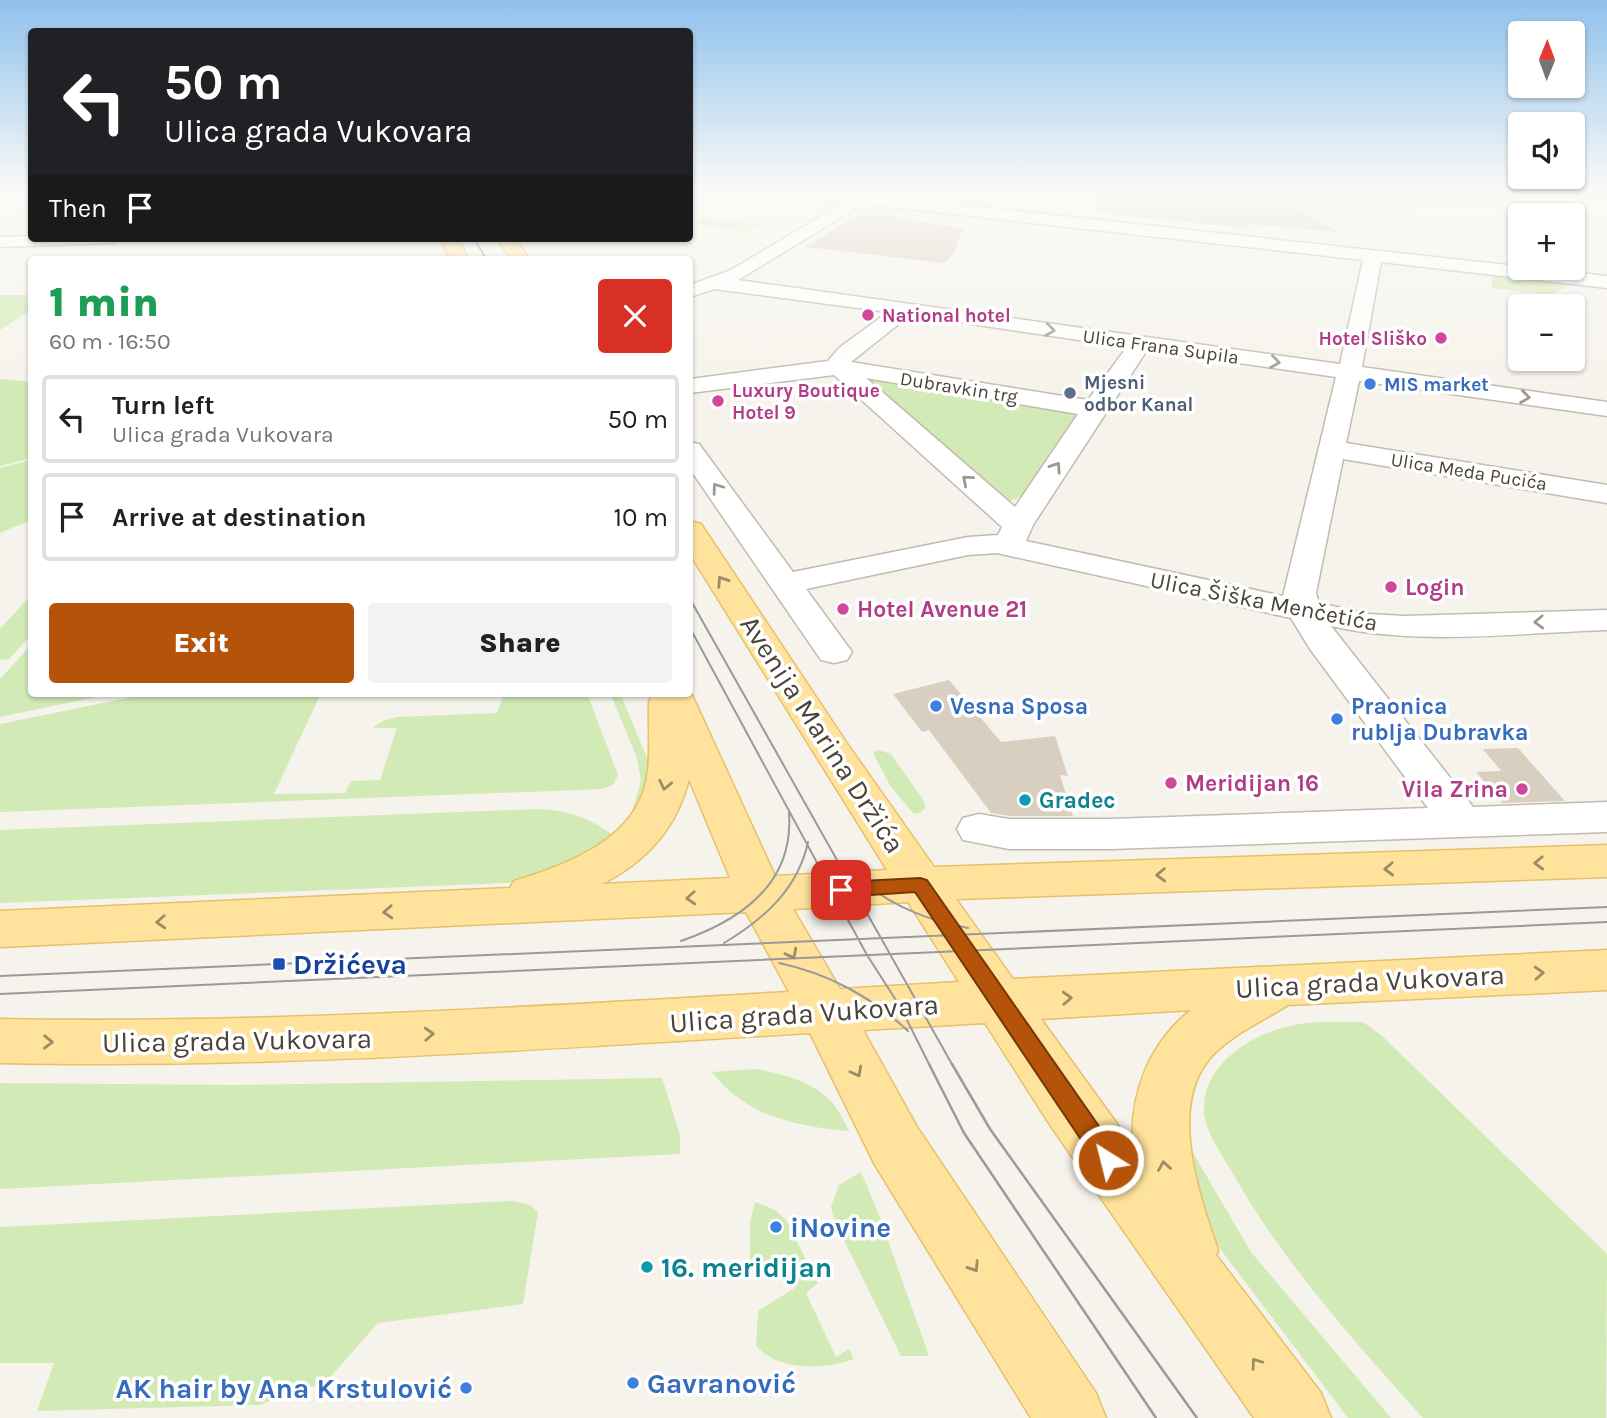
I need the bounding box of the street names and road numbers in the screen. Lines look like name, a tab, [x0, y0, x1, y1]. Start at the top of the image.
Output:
street label: Ulica Frana Supila	[1081, 325, 1240, 369]
street label: Dubravkin trg	[898, 368, 1020, 408]
street label: Ulica Meda Pucića	[1389, 449, 1549, 495]
street label: Ulica Šiška Menčetića	[1148, 566, 1380, 637]
street label: Avenija Marina Držića	[733, 609, 912, 859]
street label: Ulica grada Vukovara	[1234, 958, 1506, 1005]
street label: Ulica grada Vukovara	[668, 988, 940, 1039]
street label: Ulica grada Vukovara	[102, 1022, 372, 1059]

